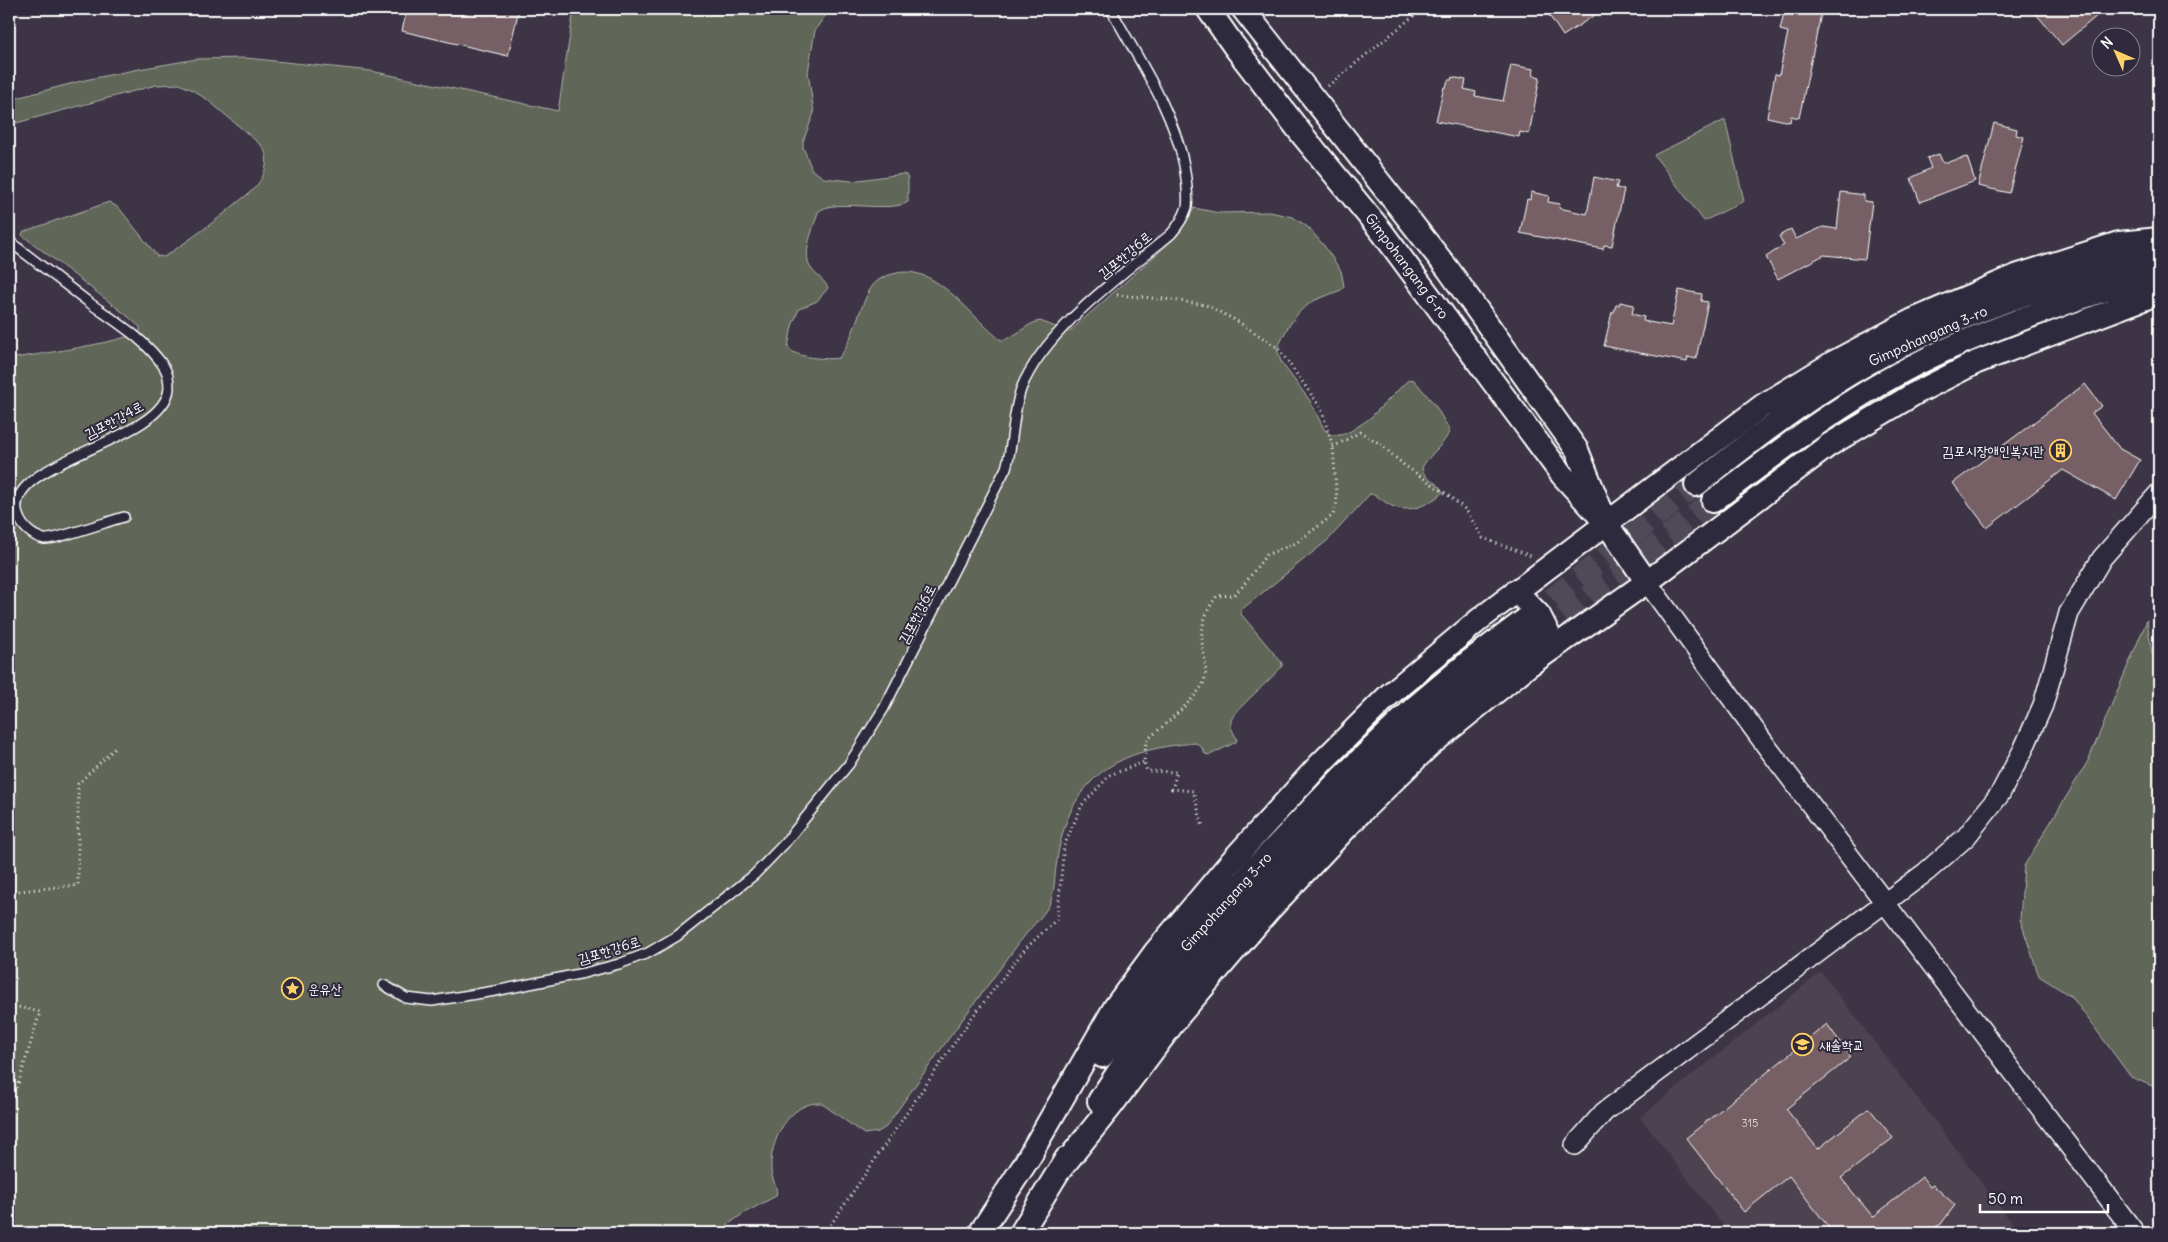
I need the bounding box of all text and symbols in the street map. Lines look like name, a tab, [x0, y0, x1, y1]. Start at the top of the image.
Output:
north arrow	[2090, 28, 2140, 78]
text: N	[2097, 33, 2117, 53]
street label: Gimpohangang 6-ro	[1361, 209, 1453, 323]
street label: 김포한강6로	[1095, 227, 1155, 283]
street label: Gimpohangang 3-ro	[1866, 302, 1990, 370]
street label: 김포한강4로	[81, 397, 147, 443]
building icon: 김포시장애인복지관	[2048, 439, 2072, 463]
place label: 김포시장애인복지관	[1943, 442, 2044, 460]
street label: 김포한강6로	[894, 581, 940, 647]
street label: Gimpohangang 3-ro	[1177, 848, 1276, 956]
street label: 김포한강6로	[576, 932, 642, 968]
place icon: 운유산	[280, 977, 304, 1001]
place label: 운유산	[308, 980, 343, 998]
school or university icon: 새솔학교	[1791, 1033, 1815, 1057]
place label: 새솔학교	[1819, 1036, 1864, 1054]
house number: 315	[1742, 1116, 1758, 1130]
scale bar	[1980, 1182, 2108, 1214]
text: 50 m	[1988, 1189, 2023, 1208]

